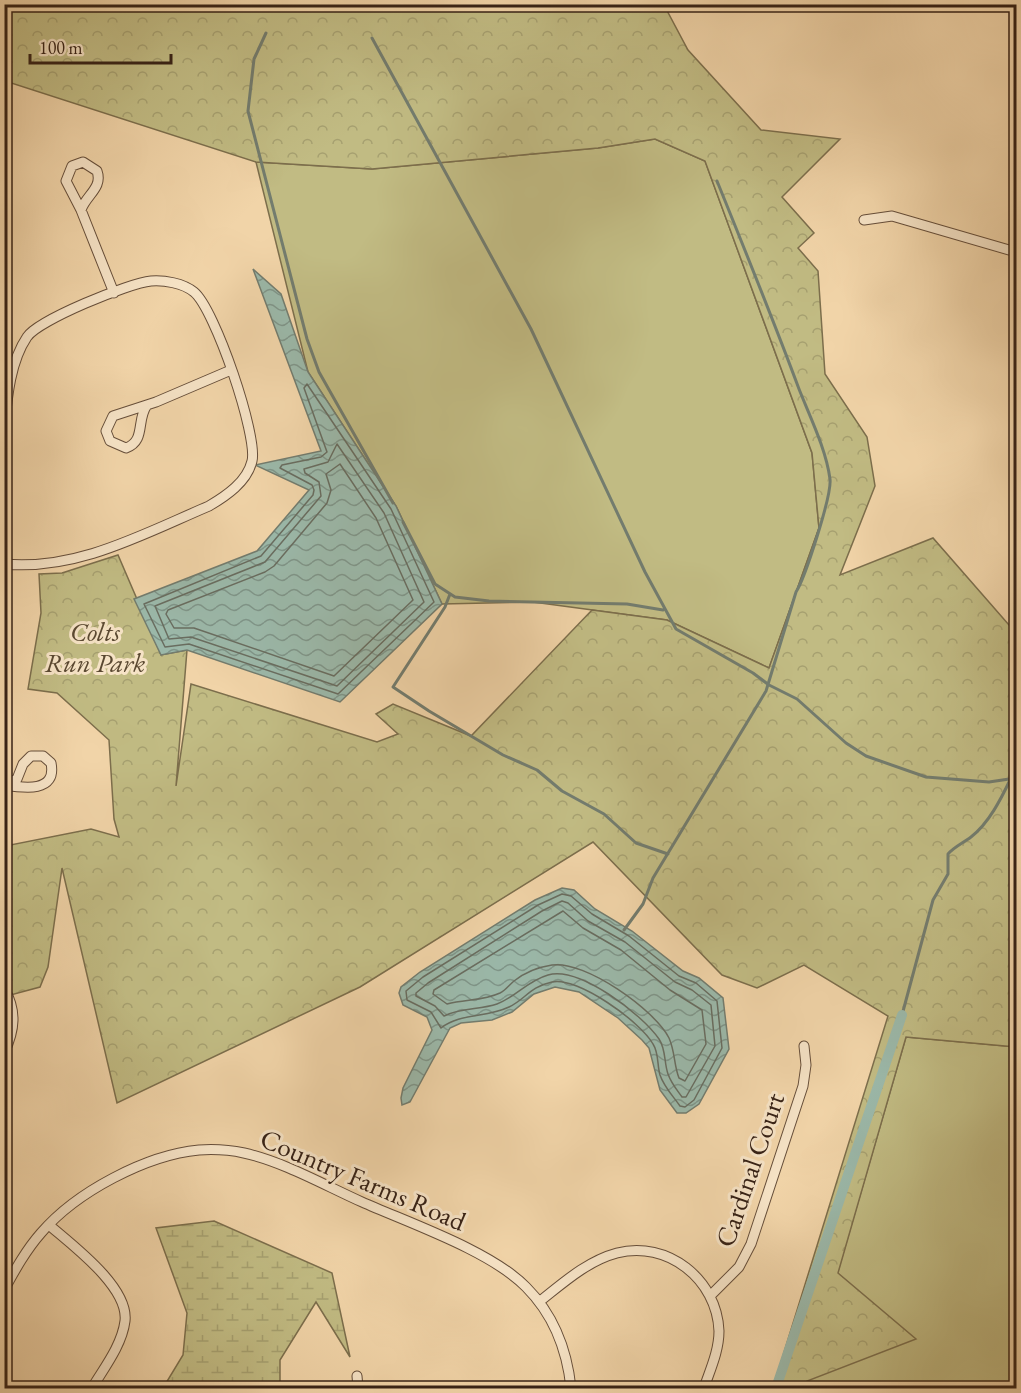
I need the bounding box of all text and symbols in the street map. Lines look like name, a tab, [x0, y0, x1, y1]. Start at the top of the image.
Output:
scale bar	[30, 27, 171, 65]
text: 100 m	[39, 36, 83, 59]
park label: Colts Run Park	[45, 614, 145, 680]
street label: Cardinal Court	[707, 1088, 792, 1251]
street label: Country Farms Road	[255, 1120, 472, 1239]

